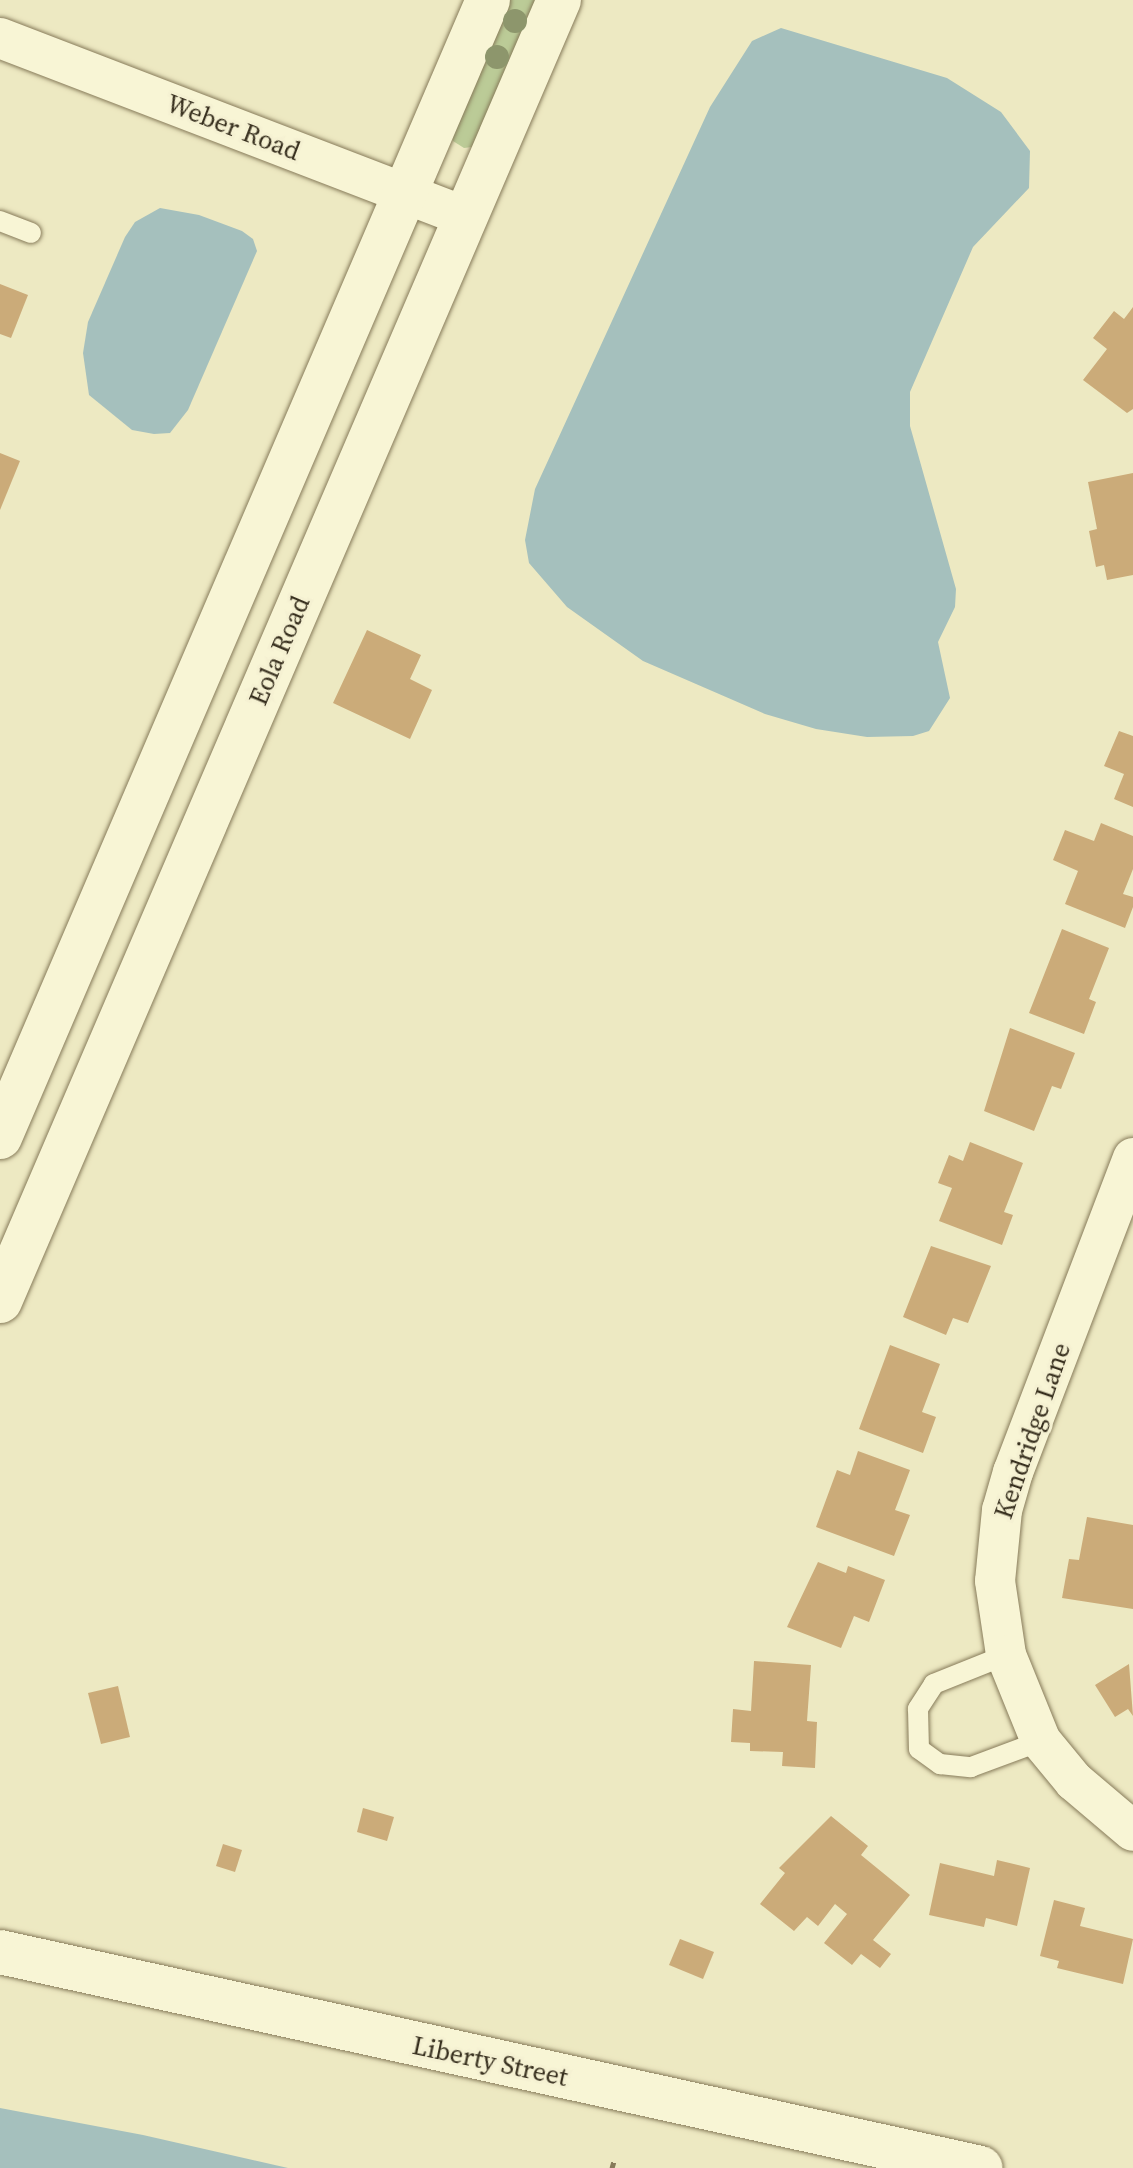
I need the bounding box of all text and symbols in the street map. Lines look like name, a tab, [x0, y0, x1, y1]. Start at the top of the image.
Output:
street label: Weber Road	[162, 88, 304, 168]
street label: Eola Road	[243, 592, 317, 710]
street label: Kendridge Lane	[988, 1339, 1078, 1523]
street label: Liberty Street	[409, 2030, 571, 2094]

